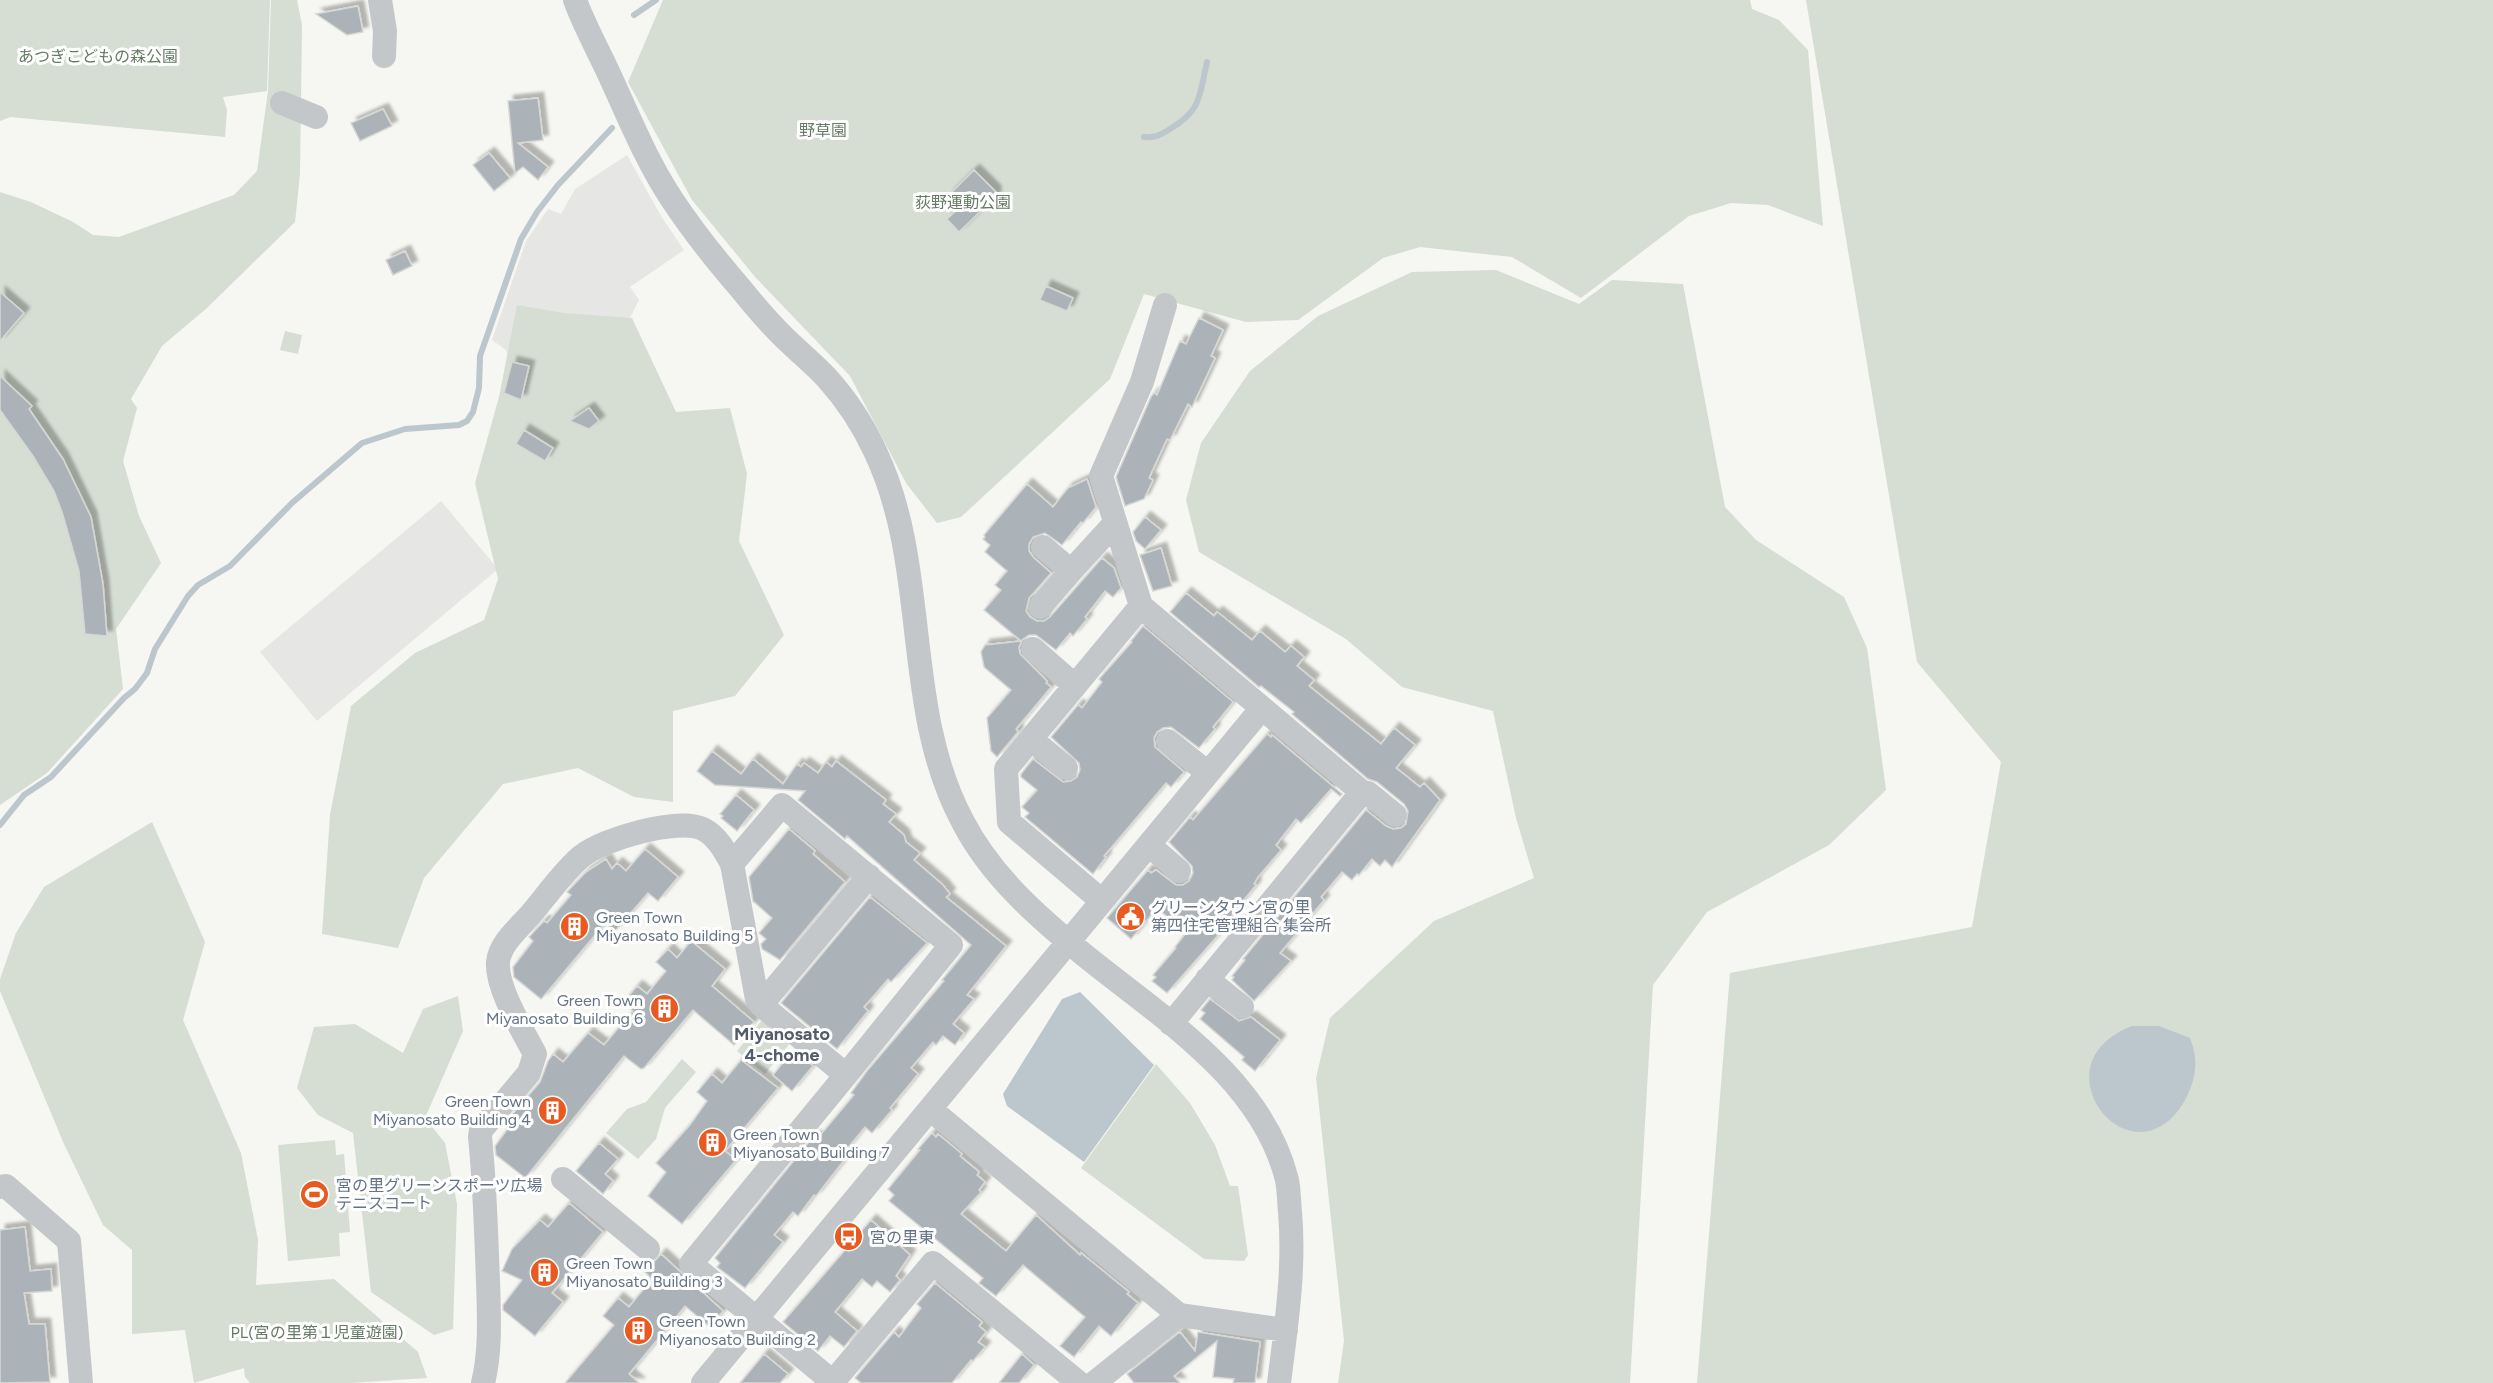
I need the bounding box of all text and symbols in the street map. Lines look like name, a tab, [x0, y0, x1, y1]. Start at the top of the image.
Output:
park label: あつぎこどもの森公園	[18, 47, 178, 66]
park label: 野草園	[799, 121, 847, 140]
park label: 荻野運動公園	[915, 193, 1011, 212]
place label: グリーンタウン宮の里 第四住宅管理組合 集会所	[1151, 898, 1331, 935]
public building icon: グリーンタウン宮の里 第四住宅管理組合 集会所	[1114, 900, 1146, 932]
place label: Green Town Miyanosato Building 5	[596, 908, 753, 945]
building icon: Green Town Miyanosato Building 5	[559, 910, 591, 942]
place label: Green Town Miyanosato Building 6	[486, 991, 643, 1028]
building icon: Green Town Miyanosato Building 6	[648, 993, 680, 1025]
district label: Miyanosato 4-chome	[734, 1023, 830, 1066]
place label: Green Town Miyanosato Building 4	[373, 1092, 531, 1129]
building icon: Green Town Miyanosato Building 4	[536, 1094, 568, 1126]
place label: Green Town Miyanosato Building 7	[733, 1125, 890, 1162]
building icon: Green Town Miyanosato Building 7	[696, 1127, 728, 1159]
place label: 宮の里グリーンスポーツ広場 テニスコート	[336, 1176, 543, 1213]
sports icon: 宮の里グリーンスポーツ広場 テニスコート	[299, 1178, 331, 1210]
bus stop icon: 宮の里東	[833, 1221, 865, 1253]
place label: 宮の里東	[870, 1228, 934, 1247]
place label: Green Town Miyanosato Building 3	[566, 1254, 723, 1291]
building icon: Green Town Miyanosato Building 3	[529, 1256, 561, 1288]
place label: Green Town Miyanosato Building 2	[659, 1312, 816, 1349]
building icon: Green Town Miyanosato Building 2	[622, 1314, 654, 1346]
park label: PL(宮の里第１児童遊園)	[231, 1323, 403, 1342]

